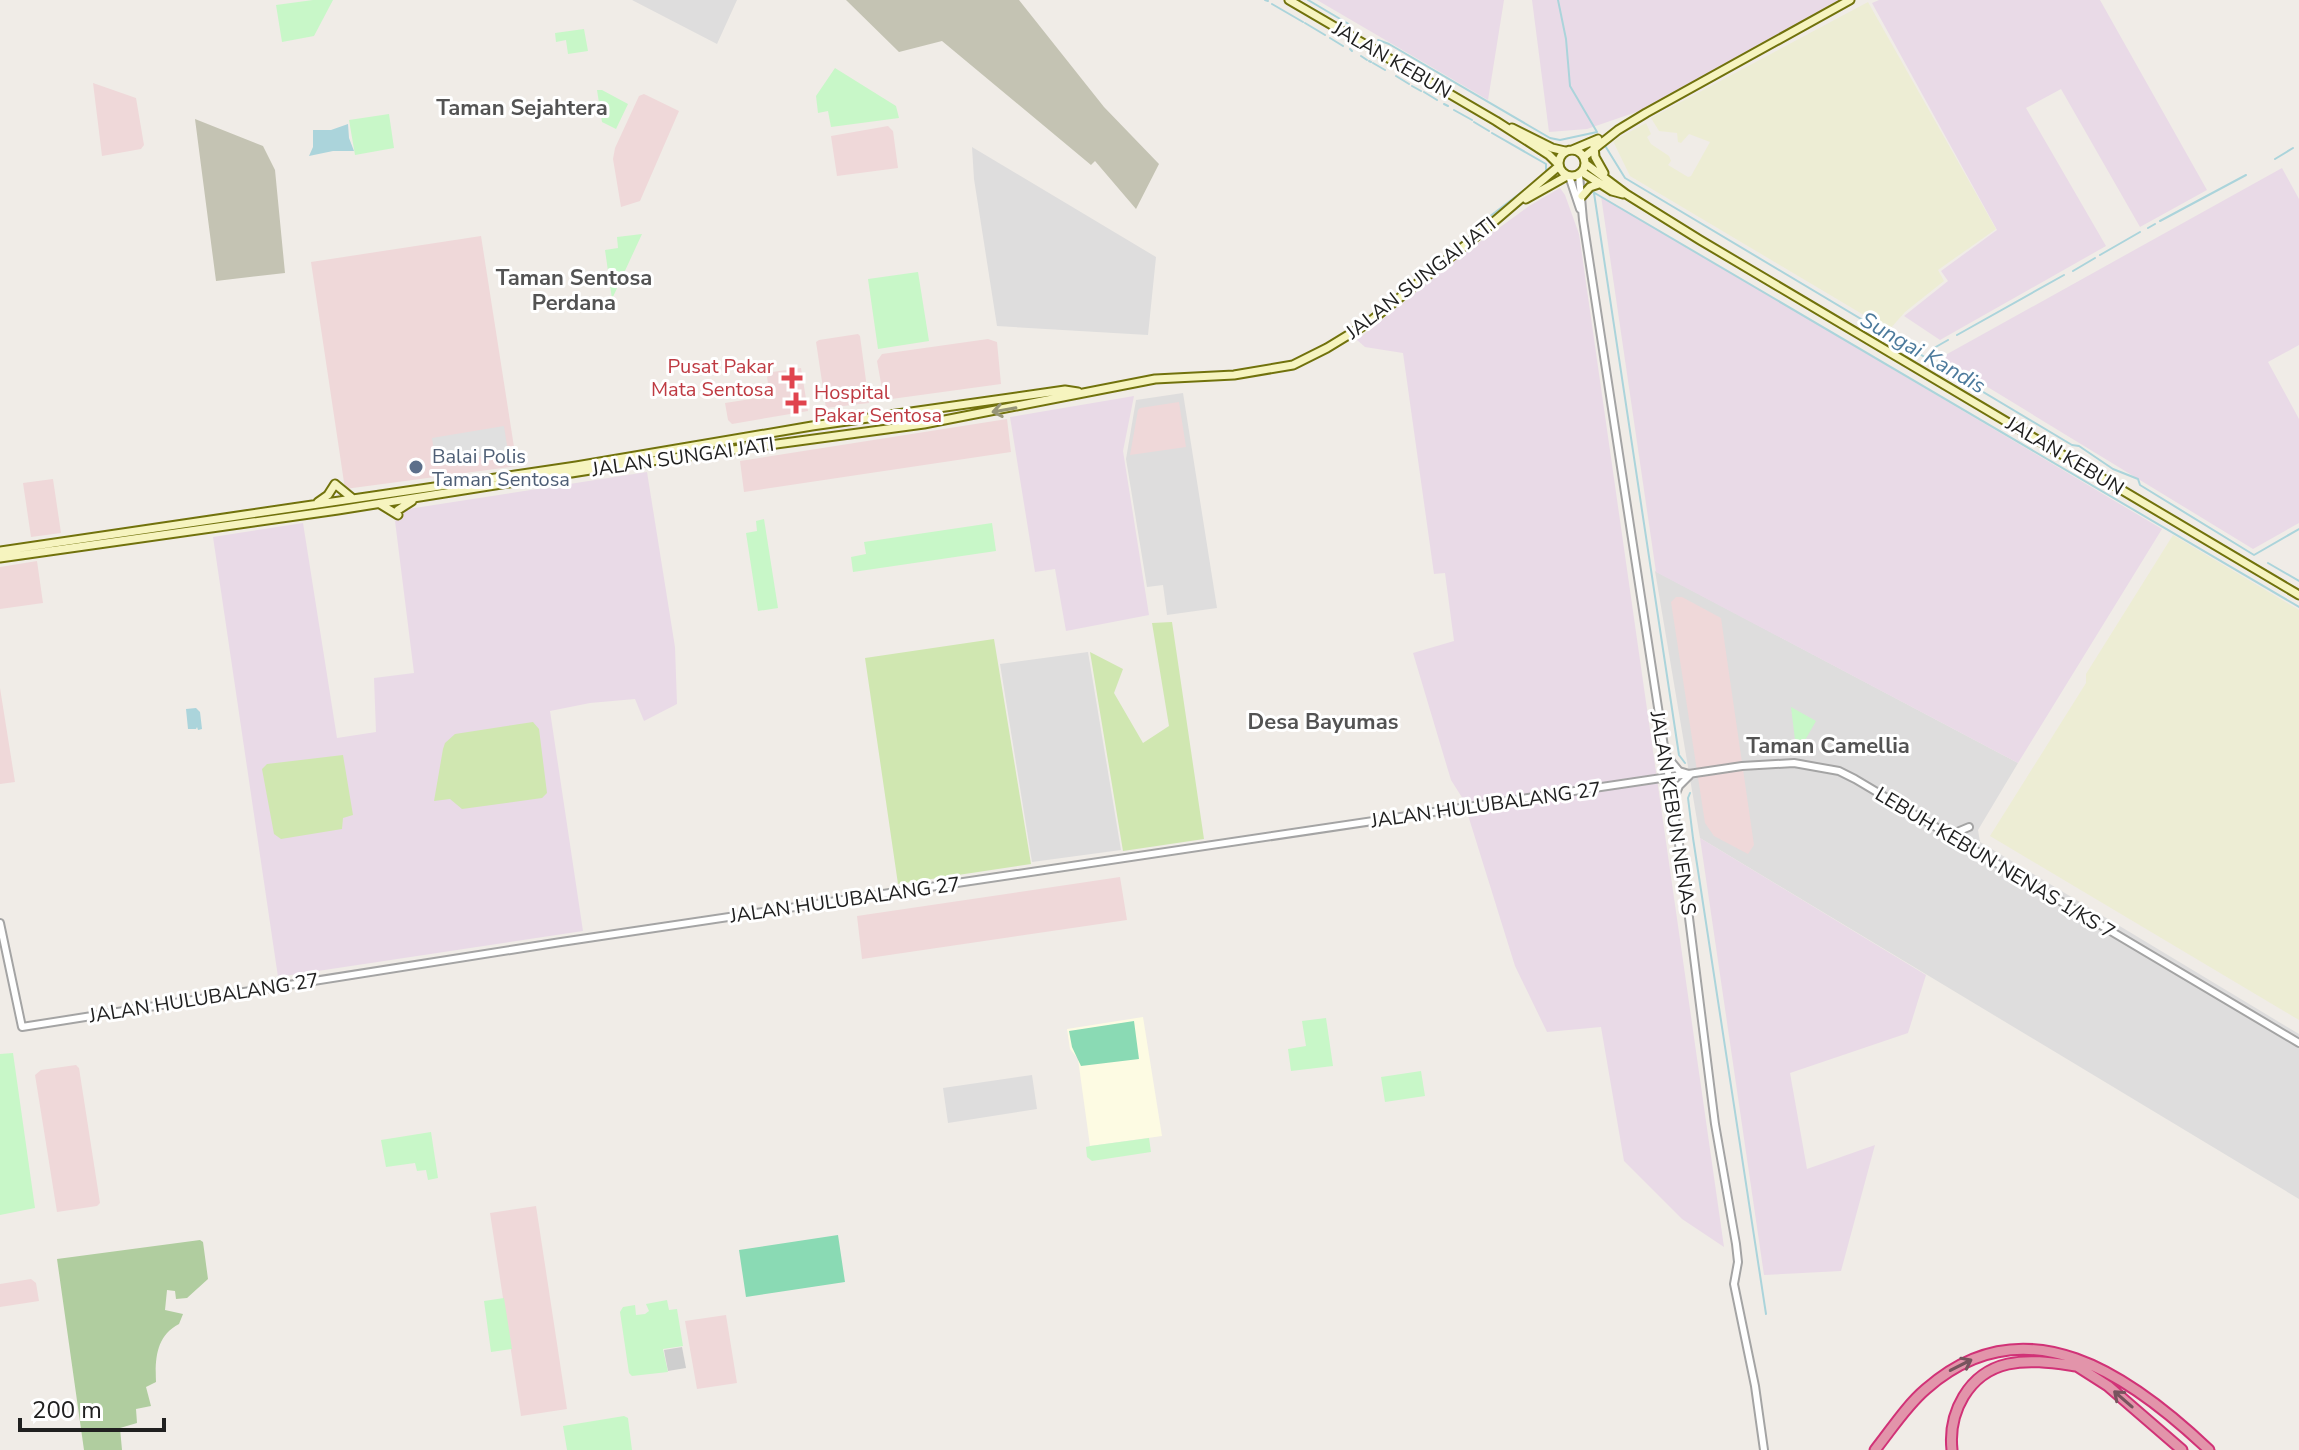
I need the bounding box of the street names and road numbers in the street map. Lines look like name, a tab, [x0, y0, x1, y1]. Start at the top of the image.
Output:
street label: JALAN KEBUN	[1327, 15, 1456, 105]
street label: JALAN SUNGAI JATI	[1340, 211, 1502, 346]
street label: JALAN KEBUN	[2000, 410, 2129, 502]
street label: JALAN SUNGAI JATI	[589, 431, 776, 483]
street label: JALAN KEBUN NENAS	[1643, 708, 1702, 917]
street label: JALAN HULUBALANG 27	[1368, 775, 1603, 835]
street label: LEBUH KEBUN NENAS 1/KS 7	[1870, 781, 2120, 945]
street label: JALAN HULUBALANG 27	[727, 870, 962, 930]
street label: JALAN HULUBALANG 27	[86, 967, 321, 1030]

